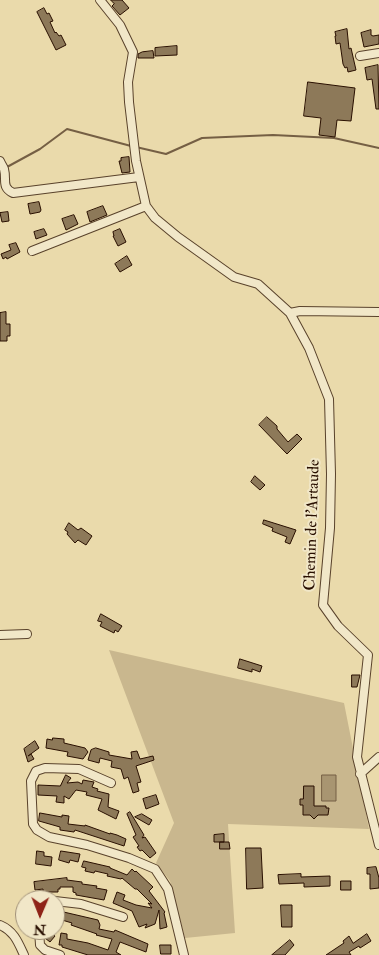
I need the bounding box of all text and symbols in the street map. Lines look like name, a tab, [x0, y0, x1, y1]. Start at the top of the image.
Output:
street label: Chemin de l'Artaude	[301, 459, 325, 591]
north arrow	[15, 890, 65, 940]
text: N	[33, 921, 46, 938]

